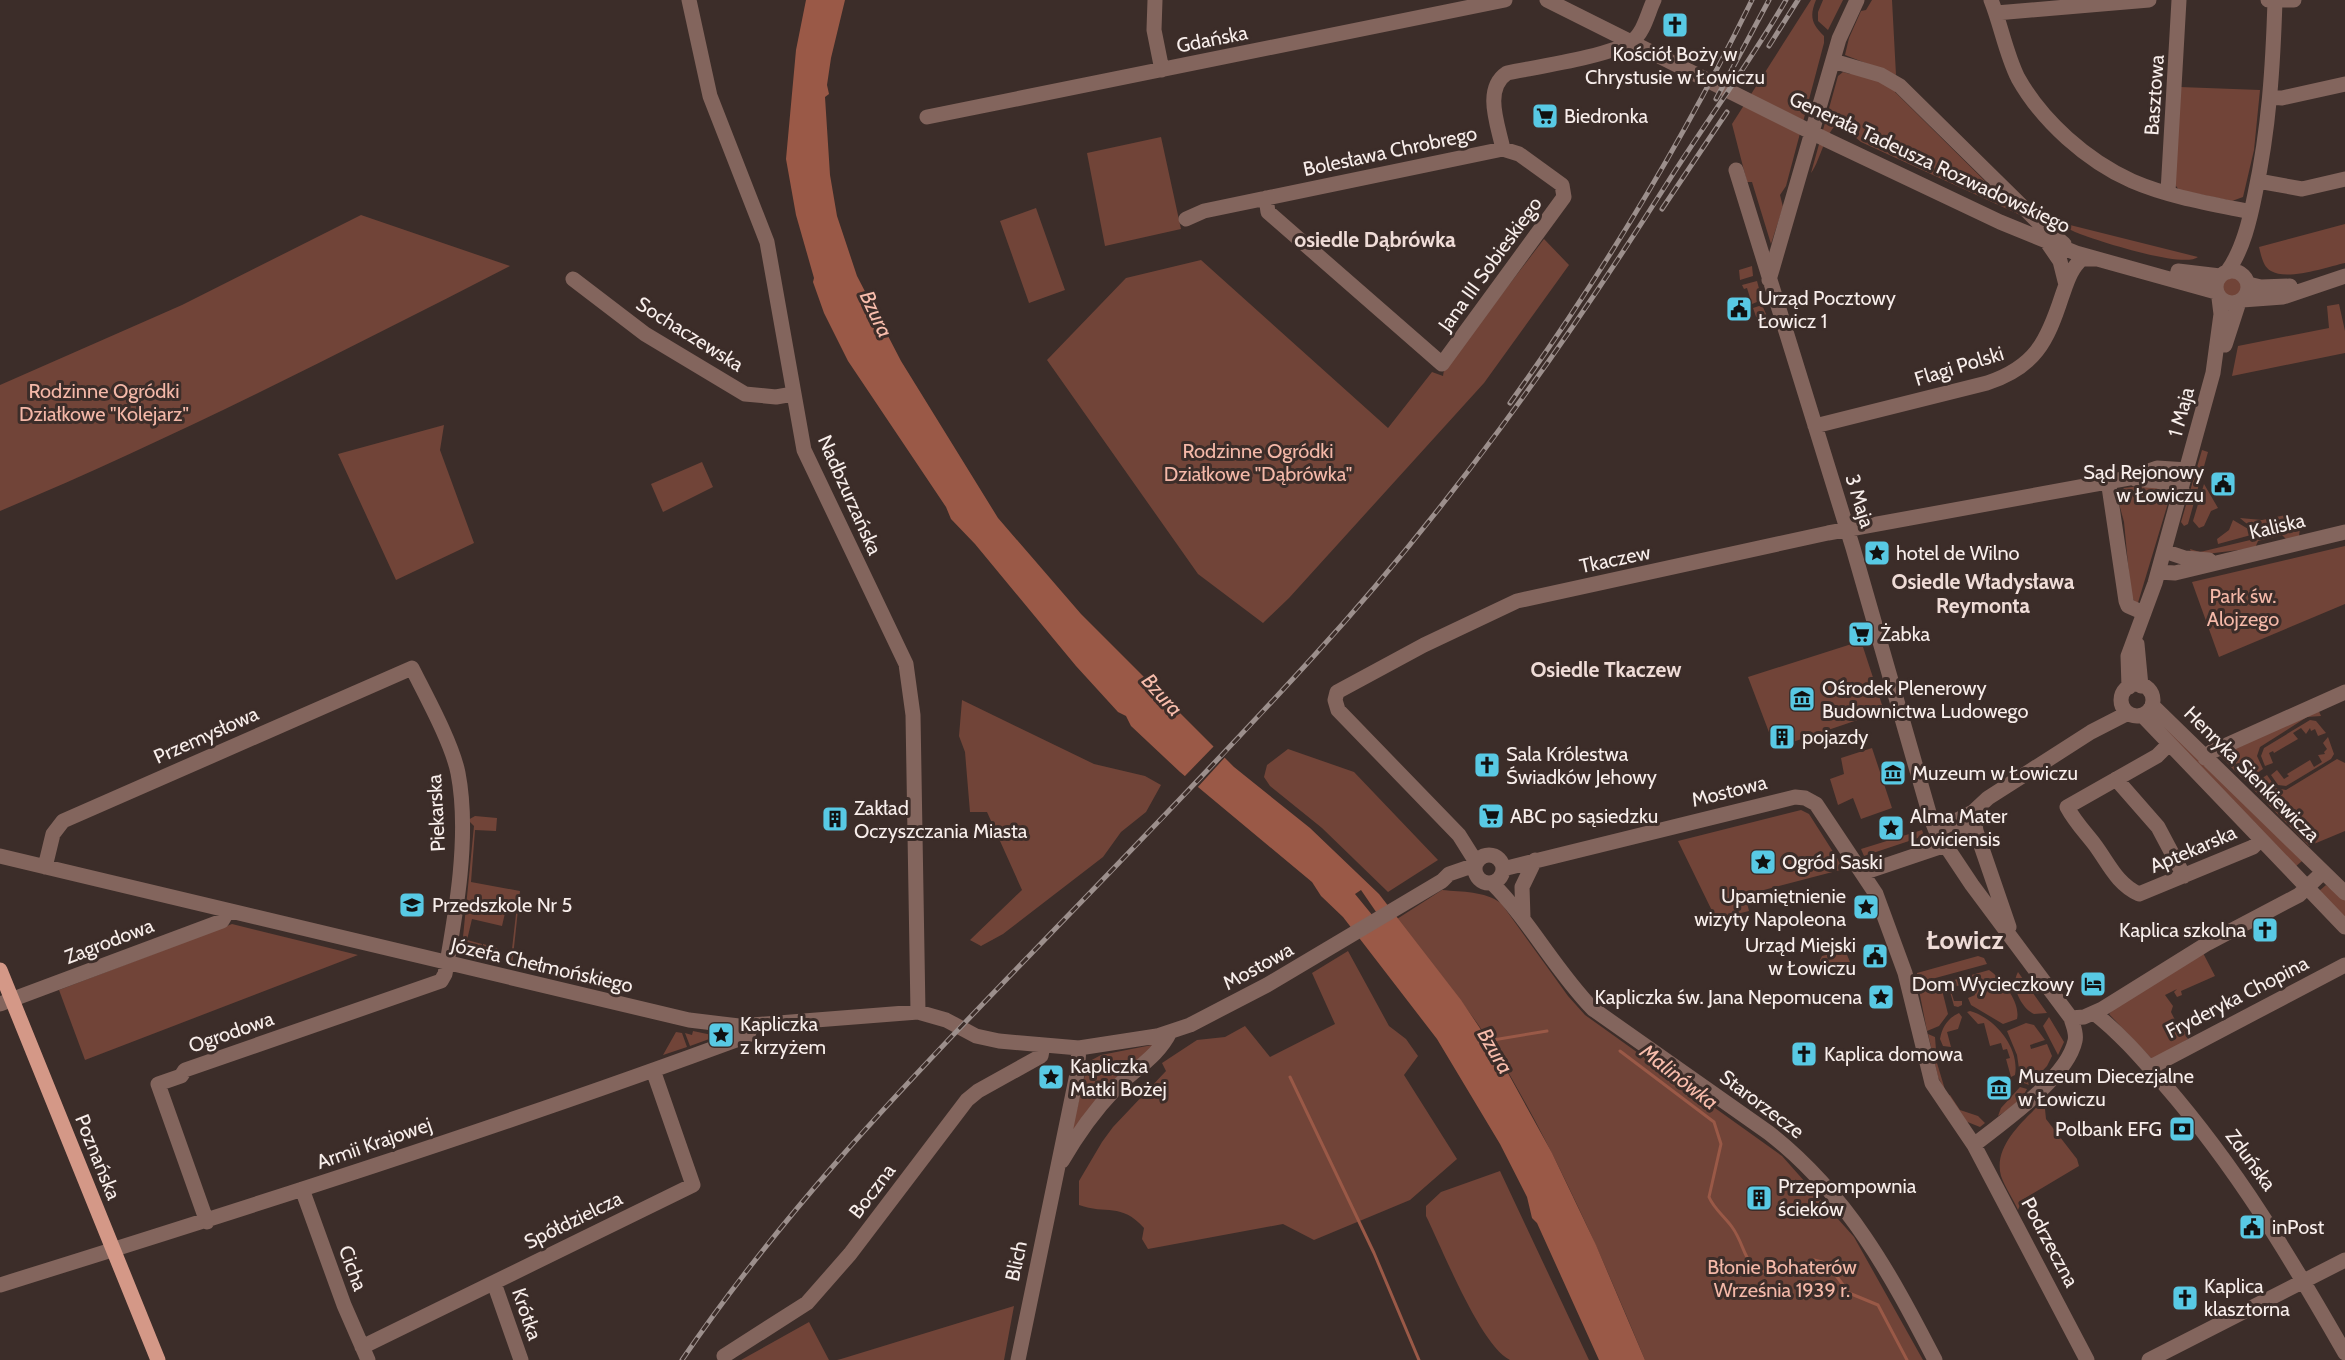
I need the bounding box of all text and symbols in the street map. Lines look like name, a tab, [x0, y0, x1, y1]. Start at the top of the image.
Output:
church icon: Kościół Boży w Chrystusie w Łowiczu	[1660, 10, 1690, 40]
street label: Gdańska	[1174, 20, 1250, 58]
place label: Kościół Boży w Chrystusie w Łowiczu	[1585, 42, 1765, 89]
street label: Basztowa	[2139, 53, 2169, 136]
street label: Generała Tadeusza Rozwadowskiego	[1786, 86, 2074, 238]
supermarket icon: Biedronka	[1530, 101, 1560, 131]
place label: Biedronka	[1564, 104, 1648, 128]
street label: Bolesława Chrobrego	[1301, 121, 1479, 181]
street label: Jana III Sobieskiego	[1433, 192, 1547, 337]
district label: osiedle Dąbrówka	[1294, 227, 1456, 252]
water label: Bzura	[855, 286, 898, 341]
place label: Urząd Pocztowy Łowicz 1	[1758, 286, 1896, 333]
street label: Sochaczewska	[632, 292, 748, 377]
public building icon: Urząd Pocztowy Łowicz 1	[1724, 294, 1754, 324]
street label: Flagi Polski	[1911, 341, 2007, 391]
park label: Rodzinne Ogródki Działkowe "Kolejarz"	[19, 379, 189, 426]
street label: 1 Maja	[2163, 384, 2199, 440]
street label: Nadbzurzańska	[813, 431, 887, 559]
park label: Rodzinne Ogródki Działkowe "Dąbrówka"	[1164, 439, 1352, 486]
place label: Sąd Rejonowy w Łowiczu	[2083, 460, 2204, 507]
public building icon: Sąd Rejonowy w Łowiczu	[2208, 469, 2238, 499]
street label: 3 Maja	[1841, 471, 1880, 531]
street label: Kaliska	[2247, 508, 2308, 544]
place icon: hotel de Wilno	[1862, 538, 1892, 568]
street label: Tkaczew	[1577, 540, 1653, 578]
place label: hotel de Wilno	[1896, 541, 2020, 565]
district label: Osiedle Władysława Reymonta	[1892, 569, 2075, 618]
park label: Park św. Alojzego	[2207, 584, 2279, 631]
supermarket icon: Żabka	[1846, 619, 1876, 649]
place label: Żabka	[1880, 622, 1931, 646]
district label: Osiedle Tkaczew	[1531, 657, 1682, 682]
water label: Bzura	[1137, 668, 1188, 721]
place label: Ośrodek Plenerowy Budownictwa Ludowego	[1822, 676, 2029, 723]
museum icon: Ośrodek Plenerowy Budownictwa Ludowego	[1787, 684, 1817, 714]
street label: Przemysłowa	[150, 701, 263, 769]
street label: Henryka Sienkiewicza	[2179, 701, 2325, 847]
building icon: pojazdy	[1767, 722, 1797, 752]
place label: pojazdy	[1802, 725, 1868, 749]
place label: Sala Królestwa Świadków Jehowy	[1506, 742, 1657, 789]
church icon: Sala Królestwa Świadków Jehowy	[1472, 750, 1502, 780]
museum icon: Muzeum w Łowiczu	[1878, 758, 1908, 788]
place label: Muzeum w Łowiczu	[1912, 761, 2078, 785]
street label: Mostowa	[1689, 770, 1770, 812]
street label: Piekarska	[422, 773, 450, 852]
place label: Zakład Oczyszczania Miasta	[854, 796, 1028, 843]
supermarket icon: ABC po sąsiedzku	[1476, 801, 1506, 831]
building icon: Zakład Oczyszczania Miasta	[820, 804, 850, 834]
place label: ABC po sąsiedzku	[1510, 804, 1658, 828]
place label: Alma Mater Loviciensis	[1910, 804, 2008, 851]
place icon: Alma Mater Loviciensis	[1876, 813, 1906, 843]
street label: Aptekarska	[2146, 820, 2240, 878]
place icon: Ogród Saski	[1748, 847, 1778, 877]
place label: Ogród Saski	[1782, 850, 1883, 874]
place label: Upamiętnienie wizyty Napoleona	[1694, 884, 1846, 931]
school or university icon: Przedszkole Nr 5	[397, 890, 427, 920]
place icon: Upamiętnienie wizyty Napoleona	[1851, 892, 1881, 922]
place label: Przedszkole Nr 5	[432, 893, 572, 917]
street label: Zagrodowa	[61, 913, 157, 969]
church icon: Kaplica szkolna	[2250, 915, 2280, 945]
place label: Kaplica szkolna	[2119, 918, 2246, 942]
district label: Łowicz	[1927, 924, 2003, 956]
street label: Józefa Chełmońskiego	[448, 932, 635, 998]
place label: Urząd Miejski w Łowiczu	[1745, 933, 1856, 980]
street label: Mostowa	[1219, 937, 1298, 995]
public building icon: Urząd Miejski w Łowiczu	[1860, 941, 1890, 971]
street label: Fryderyka Chopina	[2162, 951, 2313, 1043]
hotel icon: Dom Wycieczkowy	[2078, 969, 2108, 999]
place label: Dom Wycieczkowy	[1912, 972, 2074, 996]
place icon: Kapliczka św. Jana Nepomucena	[1866, 982, 1896, 1012]
place label: Kapliczka św. Jana Nepomucena	[1595, 985, 1862, 1009]
street label: Ogrodowa	[185, 1006, 277, 1058]
place label: Kapliczka z krzyżem	[740, 1012, 826, 1059]
place icon: Kapliczka z krzyżem	[706, 1020, 736, 1050]
water label: Bzura	[1472, 1023, 1518, 1078]
water label: Malinówka	[1635, 1038, 1723, 1115]
church icon: Kaplica domowa	[1789, 1039, 1819, 1069]
place label: Kaplica domowa	[1824, 1042, 1963, 1066]
place label: Kapliczka Matki Bożej	[1070, 1054, 1167, 1101]
place icon: Kapliczka Matki Bożej	[1036, 1062, 1066, 1092]
place label: Muzeum Diecezjalne w Łowiczu	[2018, 1064, 2194, 1111]
street label: Starorzecze	[1715, 1065, 1809, 1143]
museum icon: Muzeum Diecezjalne w Łowiczu	[1984, 1073, 2014, 1103]
street label: Poznańska	[70, 1111, 126, 1204]
street label: Armii Krajowej	[313, 1112, 435, 1174]
bank icon: Polbank EFG	[2167, 1114, 2197, 1144]
place label: Polbank EFG	[2055, 1117, 2162, 1141]
street label: Zduńska	[2221, 1125, 2281, 1196]
street label: Boczna	[844, 1159, 901, 1223]
place label: Przepompownia ścieków	[1778, 1174, 1917, 1221]
building icon: Przepompownia ścieków	[1744, 1183, 1774, 1213]
street label: Spółdzielcza	[520, 1186, 626, 1254]
street label: Podrzeczna	[2016, 1193, 2084, 1291]
public building icon: inPost	[2237, 1212, 2267, 1242]
place label: inPost	[2272, 1215, 2325, 1239]
street label: Blich	[1000, 1239, 1032, 1283]
street label: Cicha	[334, 1242, 372, 1294]
park label: Błonie Bohaterów Września 1939 r.	[1707, 1255, 1857, 1302]
place label: Kaplica klasztorna	[2204, 1274, 2290, 1321]
church icon: Kaplica klasztorna	[2170, 1283, 2200, 1313]
street label: Krótka	[507, 1285, 547, 1344]

